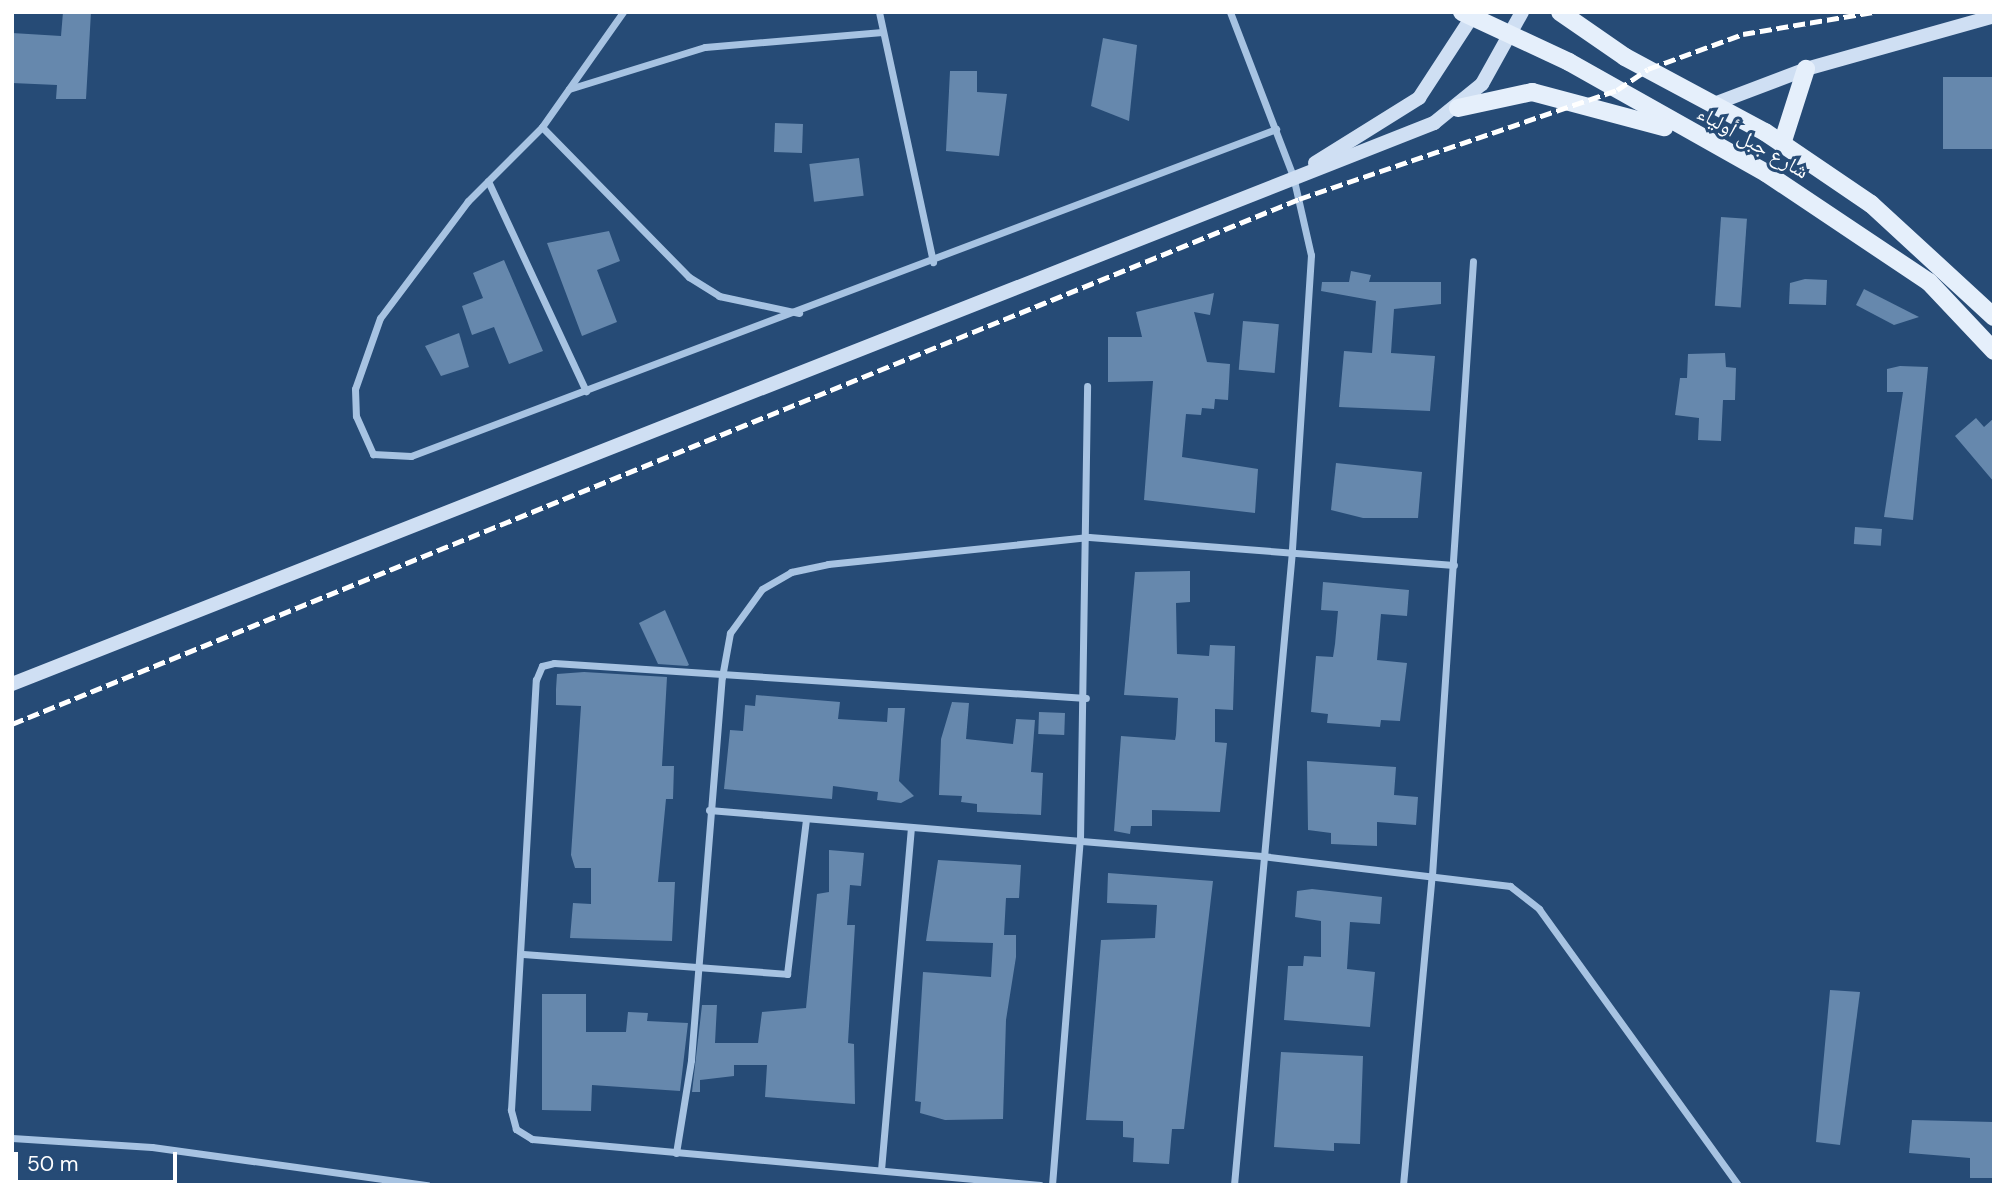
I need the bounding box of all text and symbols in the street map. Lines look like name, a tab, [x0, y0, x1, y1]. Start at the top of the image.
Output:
street label: شارع جبل أولياء	[1693, 100, 1813, 184]
scale bar	[18, 1138, 180, 1182]
text: 50 m	[27, 1150, 78, 1178]

